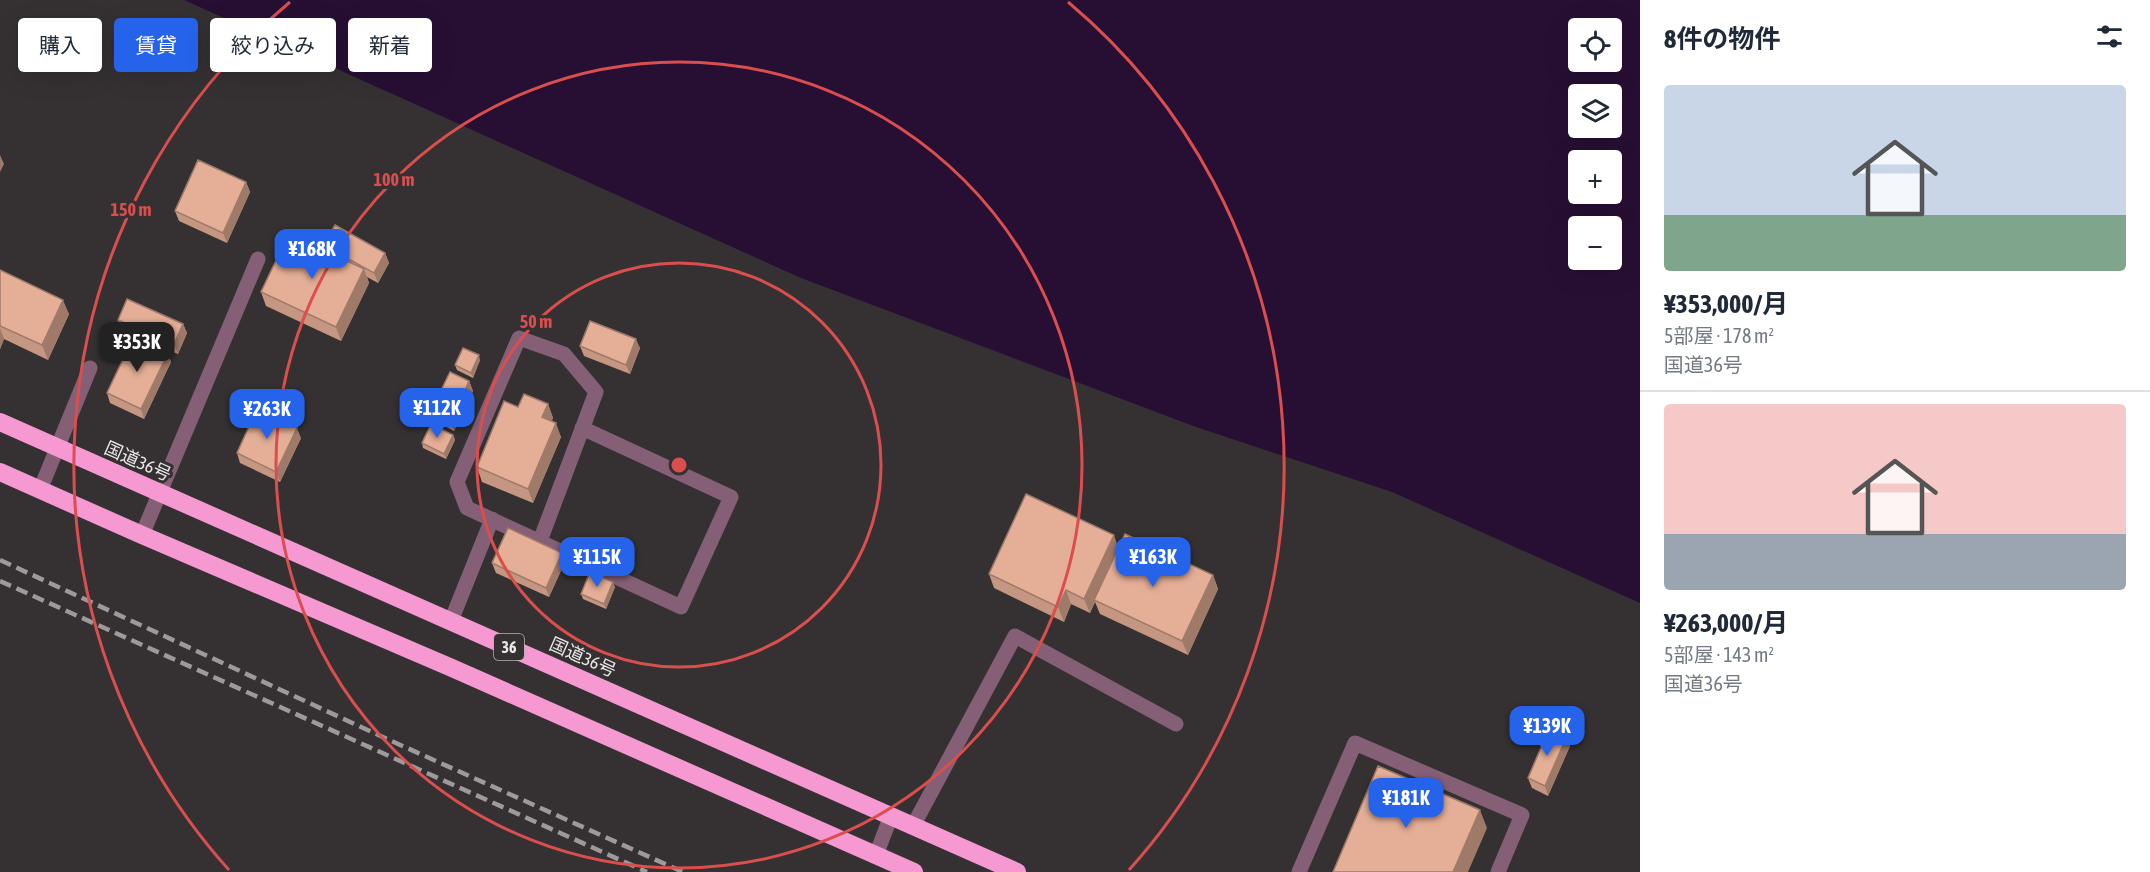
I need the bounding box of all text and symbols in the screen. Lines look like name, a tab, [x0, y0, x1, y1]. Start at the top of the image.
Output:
chip: 購入	[18, 18, 102, 72]
chip: 賃貸	[114, 18, 198, 72]
chip: 絞り込み	[210, 18, 336, 72]
chip: 新着	[348, 18, 432, 72]
map controls	[1568, 18, 1622, 270]
button: locate	[1568, 18, 1622, 72]
icon: filters	[2093, 20, 2126, 53]
text: 8件の物件	[1664, 24, 1780, 54]
button: layers	[1568, 84, 1622, 138]
icon: home	[1841, 124, 1949, 232]
button: +	[1568, 150, 1622, 204]
text: 100 m	[374, 169, 414, 190]
text: 150 m	[111, 199, 151, 220]
button: −	[1568, 216, 1622, 270]
pin: ¥168K	[270, 229, 354, 280]
text: ¥168K	[289, 237, 335, 260]
text: ¥353,000/月	[1664, 289, 1788, 319]
text: 50 m	[520, 311, 552, 332]
pin: ¥353K	[95, 322, 179, 373]
text: 5部屋 · 178 m²	[1664, 324, 1774, 347]
text: ¥353K	[114, 330, 160, 353]
text: 国道36号	[1664, 353, 1743, 376]
pin: ¥112K	[395, 388, 479, 439]
pin: ¥263K	[225, 389, 309, 440]
text: ¥112K	[414, 396, 460, 419]
text: ¥263K	[244, 397, 290, 420]
street label: 国道36号	[101, 437, 175, 485]
icon: home	[1841, 443, 1949, 551]
centre of rings	[669, 455, 689, 475]
pin: ¥115K	[555, 537, 639, 588]
pin: ¥163K	[1111, 537, 1195, 588]
text: ¥115K	[574, 545, 620, 568]
text: ¥163K	[1130, 545, 1176, 568]
text: ¥263,000/月	[1664, 608, 1788, 638]
street label: 国道36号	[546, 633, 620, 681]
road number: 36	[494, 634, 524, 660]
text: 5部屋 · 143 m²	[1664, 643, 1774, 666]
text: 国道36号	[1664, 672, 1743, 695]
pin: ¥139K	[1505, 706, 1589, 757]
text: ¥139K	[1524, 714, 1570, 737]
pin: ¥181K	[1364, 778, 1448, 829]
text: ¥181K	[1383, 786, 1429, 809]

